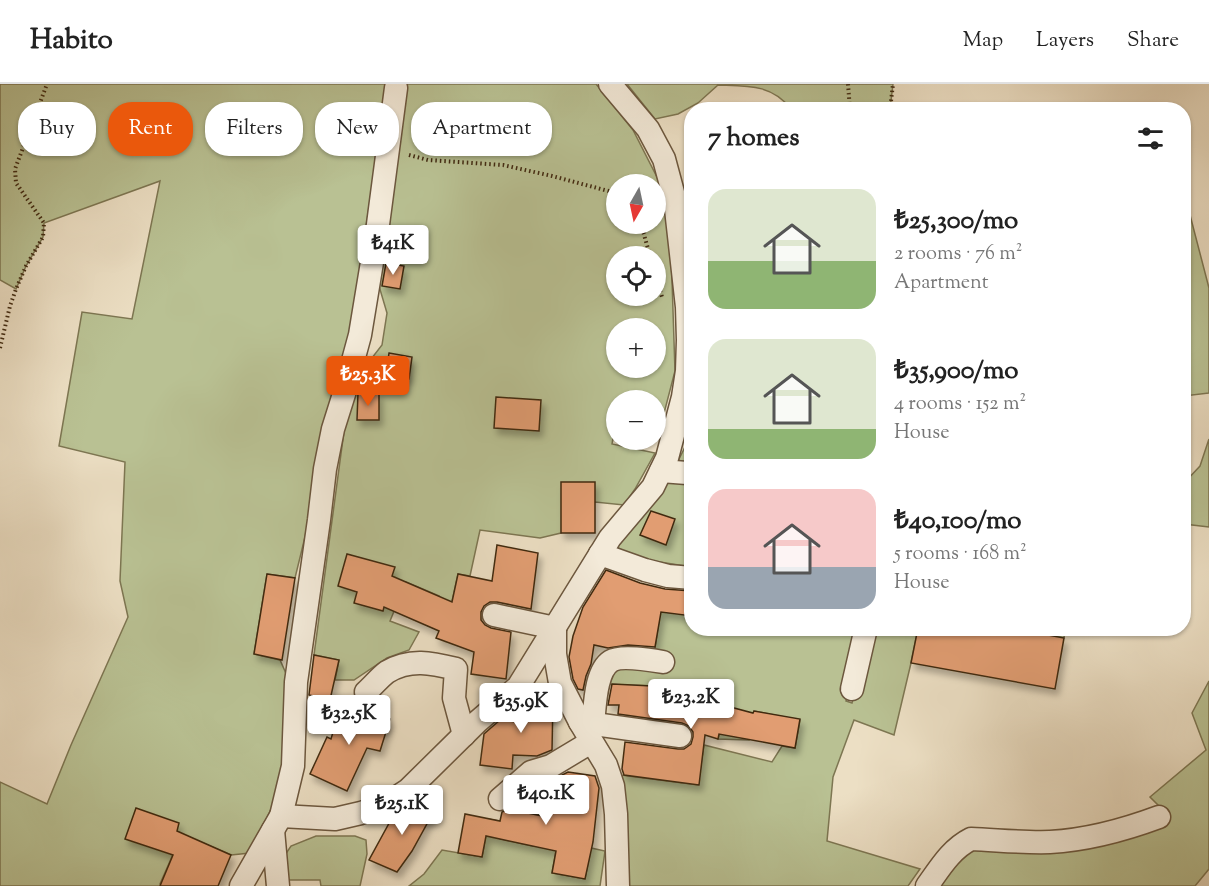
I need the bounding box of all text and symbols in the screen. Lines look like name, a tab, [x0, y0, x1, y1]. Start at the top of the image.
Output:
text: Habito	[30, 21, 113, 61]
text: Map	[963, 26, 1003, 56]
text: Layers	[1036, 26, 1094, 56]
text: Share	[1127, 26, 1179, 56]
chip: Buy	[18, 102, 96, 156]
chip: Rent	[108, 102, 193, 156]
chip: Filters	[205, 102, 303, 156]
chip: New	[315, 102, 399, 156]
chip: Apartment	[411, 102, 552, 156]
text: 7 homes	[708, 120, 799, 157]
icon: filters	[1134, 122, 1167, 155]
north arrow	[606, 174, 666, 234]
map controls	[606, 174, 666, 450]
text: ₺25,300/mo	[894, 203, 1018, 240]
icon: home	[756, 213, 828, 285]
pin: ₺41K	[357, 225, 429, 276]
text: ₺41K	[372, 230, 414, 259]
text: 2 rooms · 76 m²	[894, 240, 1022, 269]
button: locate	[606, 246, 666, 306]
text: Apartment	[894, 269, 989, 298]
button: +	[606, 318, 666, 378]
text: ₺35,900/mo	[894, 353, 1018, 390]
pin: ₺25.3K	[319, 356, 417, 407]
text: ₺25.3K	[340, 361, 396, 390]
icon: home	[756, 363, 828, 435]
button: −	[606, 390, 666, 450]
text: 4 rooms · 152 m²	[894, 390, 1026, 419]
text: House	[894, 419, 949, 448]
text: ₺40,100/mo	[894, 503, 1021, 540]
icon: home	[756, 513, 828, 585]
text: 5 rooms · 168 m²	[894, 540, 1027, 569]
text: House	[894, 569, 949, 598]
pin: ₺23.2K	[642, 679, 740, 730]
pin: ₺35.9K	[472, 683, 570, 734]
text: ₺23.2K	[662, 684, 720, 713]
text: ₺35.9K	[493, 688, 549, 717]
pin: ₺32.5K	[300, 695, 398, 746]
text: ₺32.5K	[321, 700, 377, 729]
pin: ₺40.1K	[497, 775, 595, 826]
text: ₺40.1K	[517, 780, 575, 809]
pin: ₺25.1K	[353, 785, 451, 836]
text: ₺25.1K	[375, 790, 429, 819]

